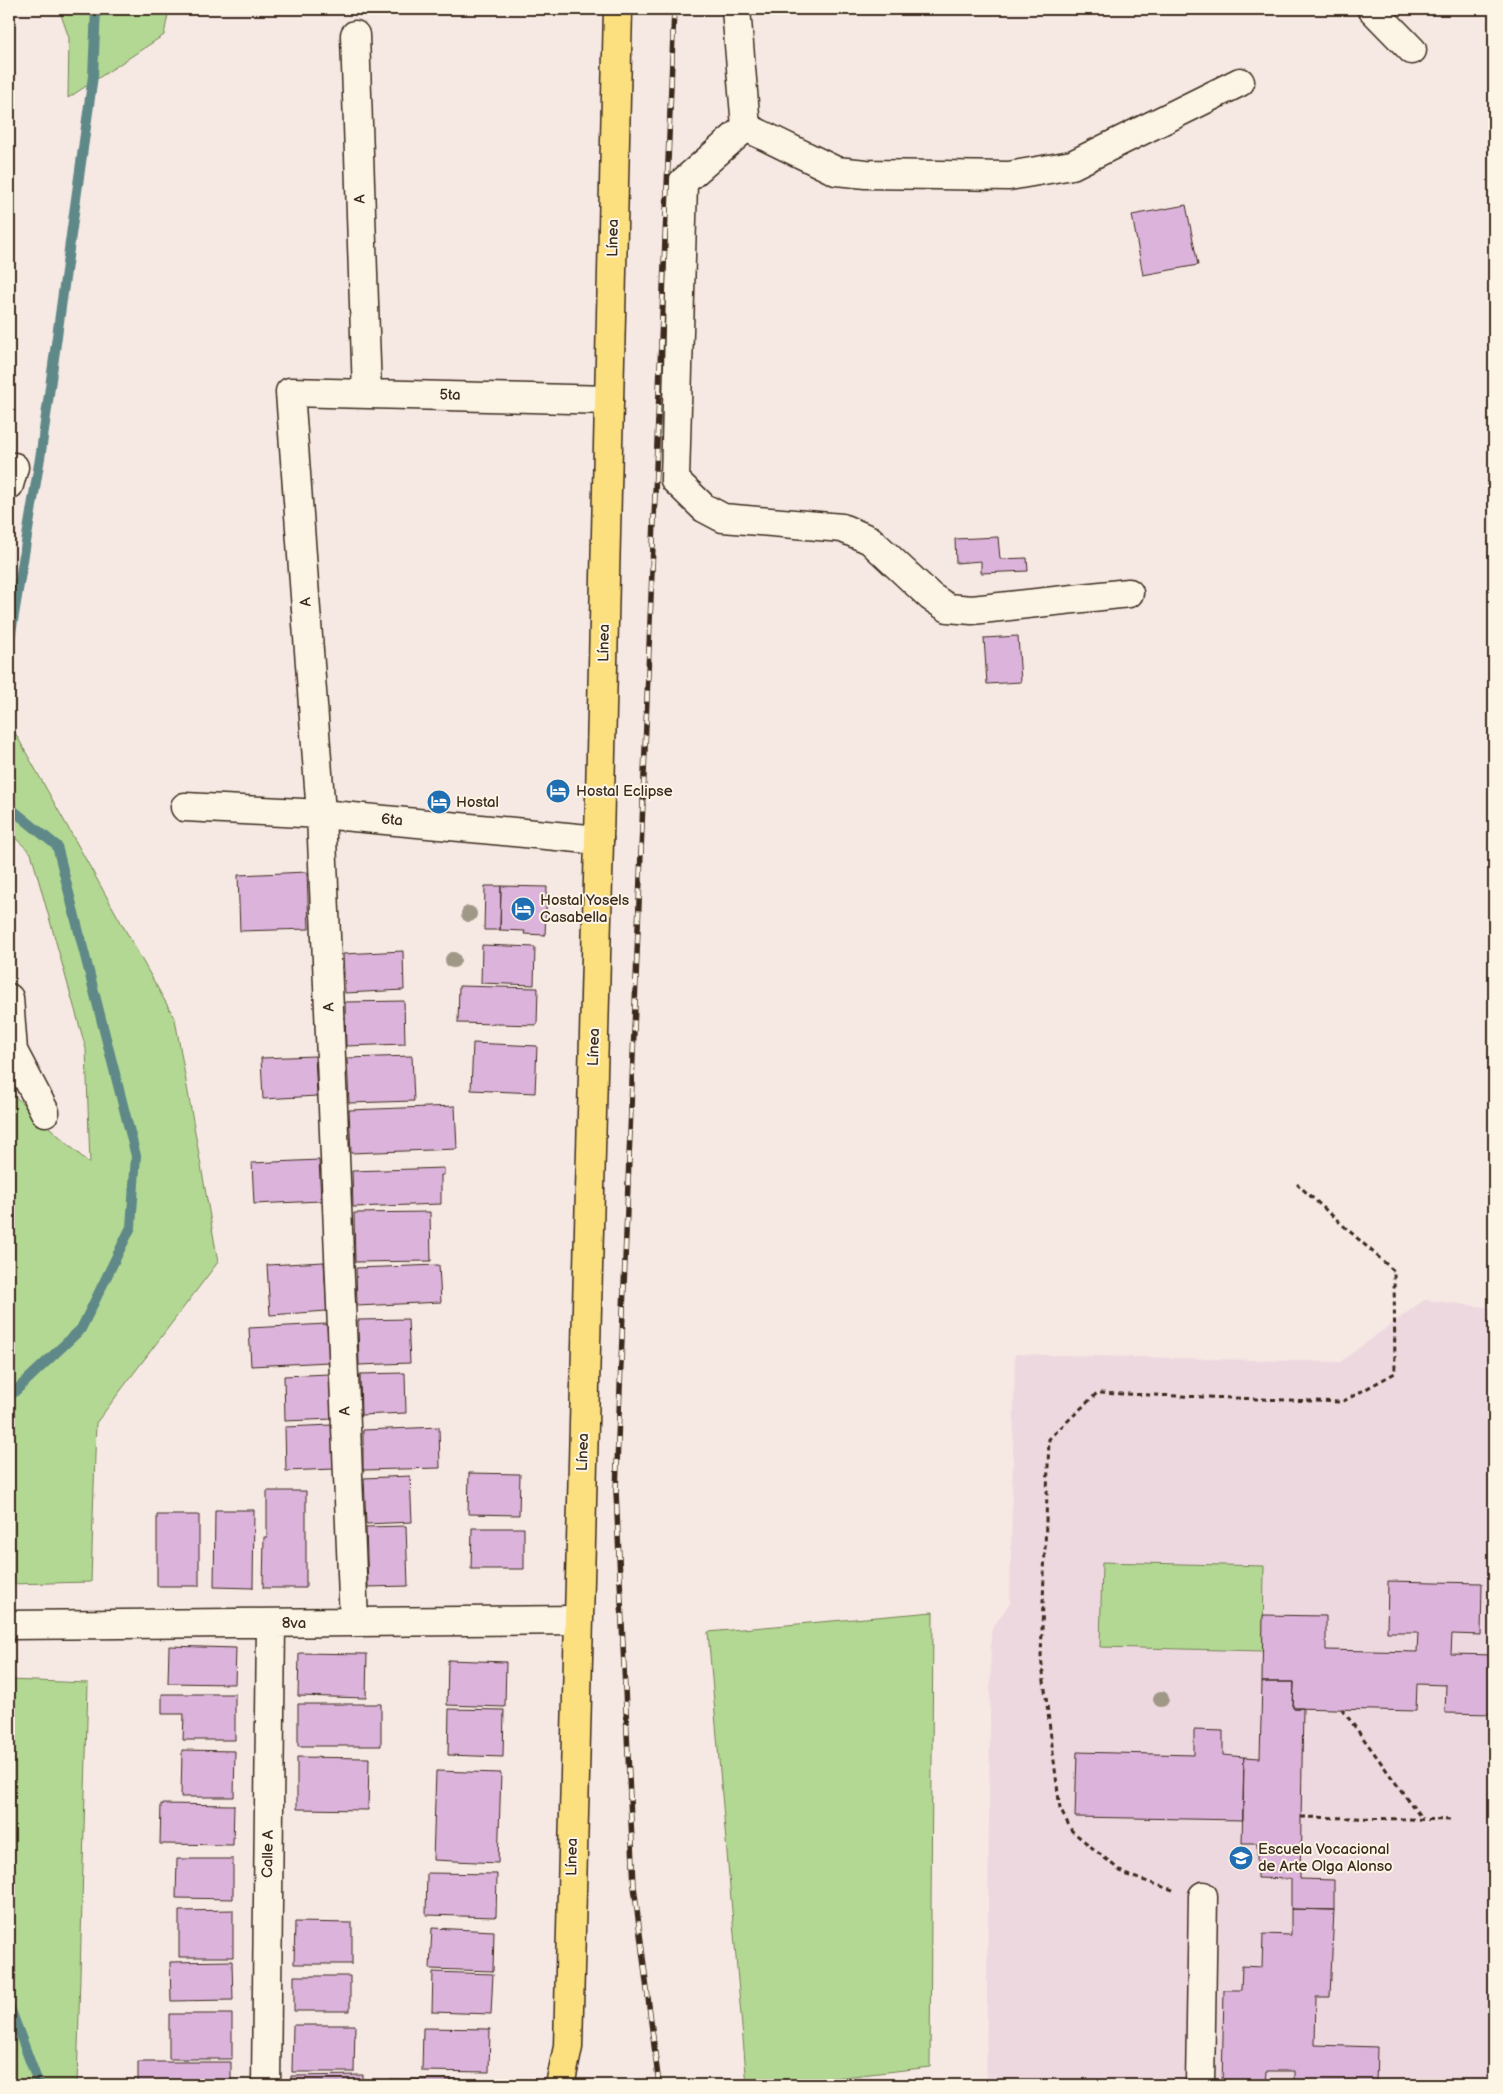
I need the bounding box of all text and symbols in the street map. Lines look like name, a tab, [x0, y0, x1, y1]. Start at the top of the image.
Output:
street label: A	[350, 193, 370, 204]
street label: Línea	[603, 219, 623, 257]
street label: 5ta	[439, 385, 461, 405]
street label: A	[296, 596, 316, 607]
street label: Línea	[594, 624, 614, 662]
hotel icon: Hostal Eclipse	[545, 778, 571, 804]
place label: Hostal Eclipse	[576, 782, 673, 801]
hotel icon: Hostal	[426, 789, 452, 815]
place label: Hostal	[456, 793, 499, 812]
street label: 6ta	[380, 810, 404, 830]
place label: Hostal Yosels Casabella	[540, 891, 630, 927]
hotel icon: Hostal Yosels Casabella	[510, 896, 536, 922]
street label: A	[319, 1001, 339, 1012]
street label: Línea	[584, 1028, 604, 1066]
street label: A	[335, 1405, 355, 1416]
street label: Línea	[573, 1433, 593, 1471]
street label: 8va	[282, 1614, 306, 1633]
street label: Calle A	[258, 1829, 278, 1878]
street label: Línea	[562, 1838, 582, 1876]
place label: Escuela Vocacional de Arte Olga Alonso	[1258, 1840, 1393, 1876]
school or university icon: Escuela Vocacional de Arte Olga Alonso	[1228, 1845, 1254, 1871]

